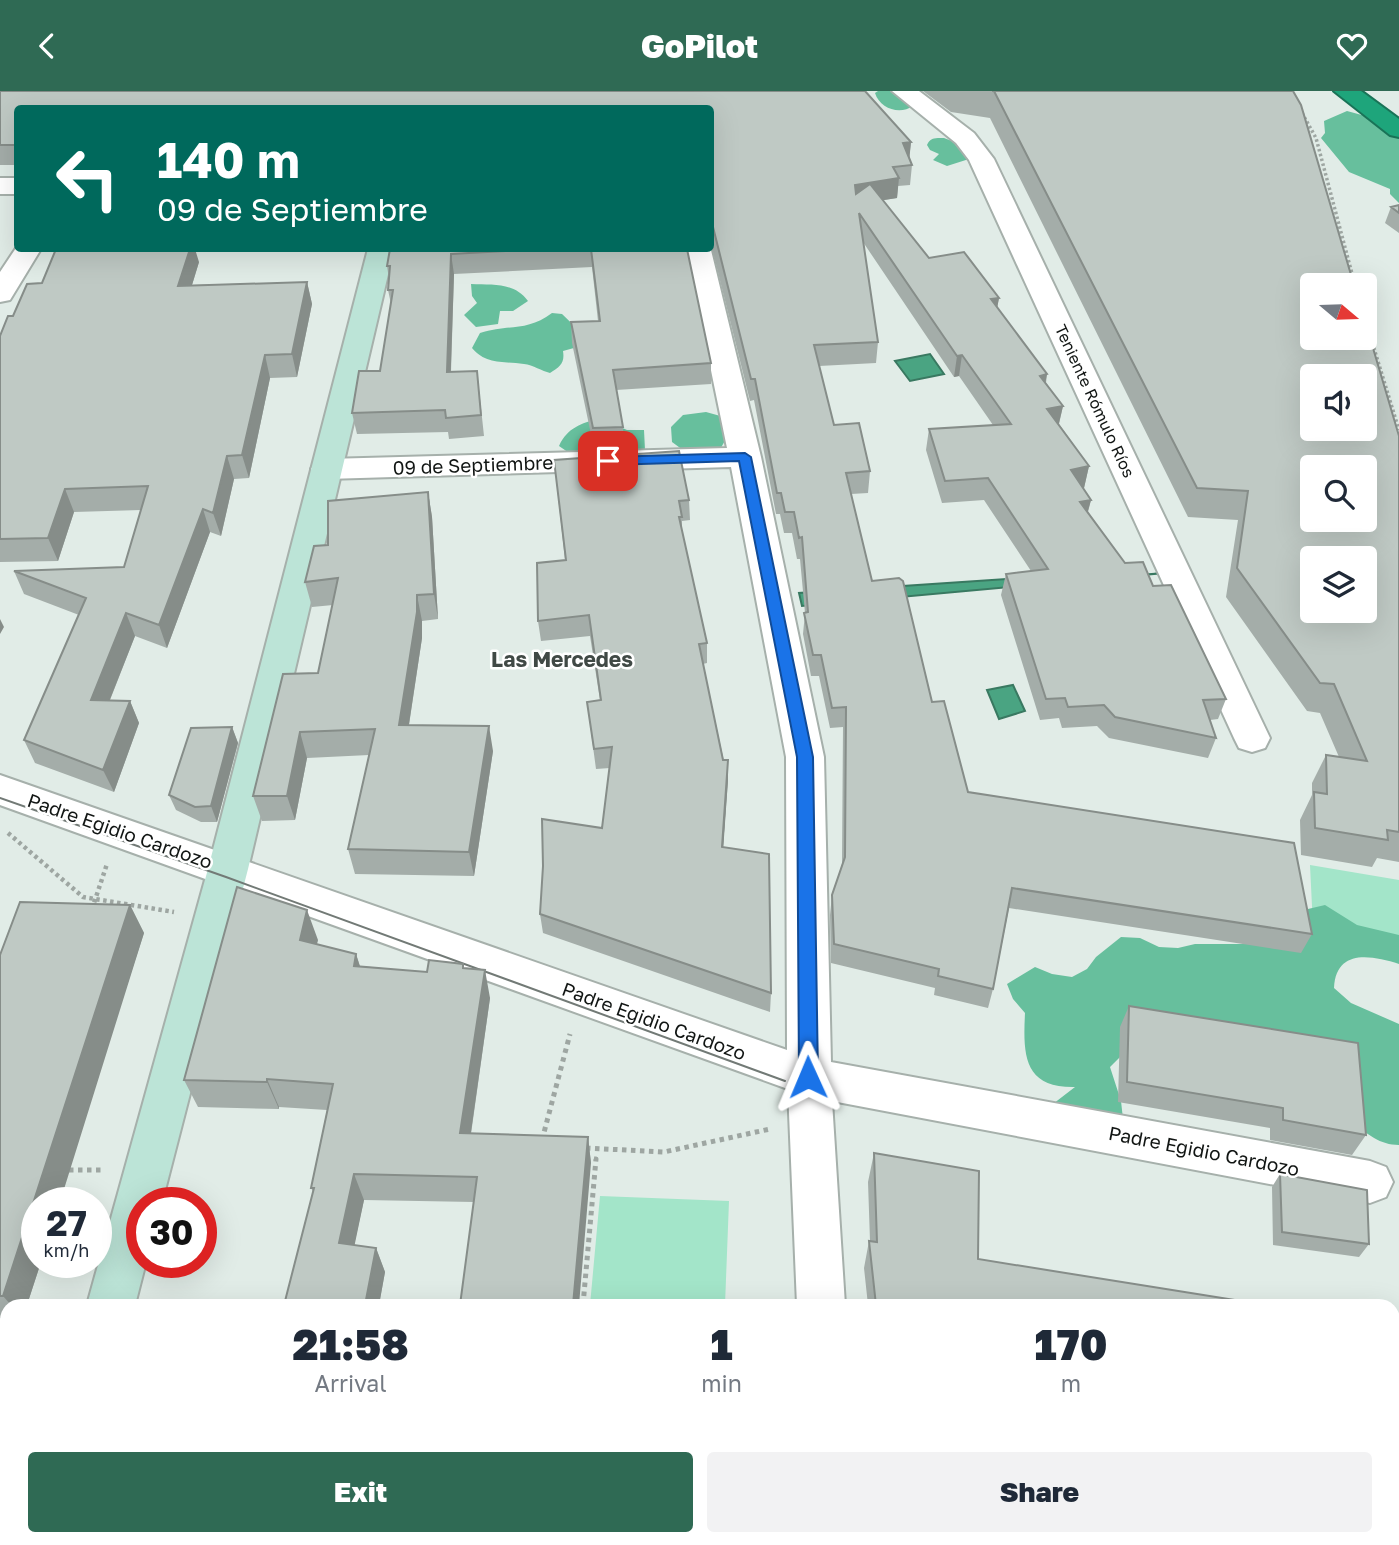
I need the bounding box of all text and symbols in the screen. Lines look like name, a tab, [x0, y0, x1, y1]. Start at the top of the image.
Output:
icon: back	[28, 27, 66, 65]
text: GoPilot	[641, 27, 758, 65]
icon: heart	[1333, 27, 1371, 65]
text: 140 m	[157, 130, 300, 189]
icon: left	[42, 133, 133, 224]
text: 09 de Septiembre	[157, 190, 428, 228]
north arrow	[1300, 273, 1377, 350]
map controls	[1300, 273, 1377, 623]
street label: Teniente Rómulo Ríos	[1051, 321, 1139, 481]
button: sound	[1300, 364, 1377, 441]
pin	[578, 431, 638, 491]
icon: arrive	[589, 442, 627, 480]
street label: 09 de Septiembre	[392, 450, 554, 479]
button: search	[1300, 455, 1377, 532]
button: layers	[1300, 546, 1377, 623]
district label: Las Mercedes	[491, 646, 633, 672]
street label: Padre Egidio Cardozo	[25, 788, 216, 873]
street label: Padre Egidio Cardozo	[559, 977, 749, 1064]
position arrow	[771, 1040, 845, 1114]
street label: Padre Egidio Cardozo	[1107, 1121, 1301, 1180]
speed limit sign: 30	[126, 1187, 217, 1278]
text: 27	[46, 1202, 87, 1244]
text: km/h	[44, 1239, 89, 1261]
text: 21:58	[293, 1319, 409, 1369]
text: 1	[710, 1319, 733, 1369]
text: 170	[1035, 1319, 1107, 1369]
text: Arrival	[315, 1369, 387, 1397]
text: min	[701, 1369, 742, 1397]
text: m	[1061, 1369, 1081, 1397]
button: Exit	[28, 1452, 693, 1532]
button: Share	[707, 1452, 1372, 1532]

